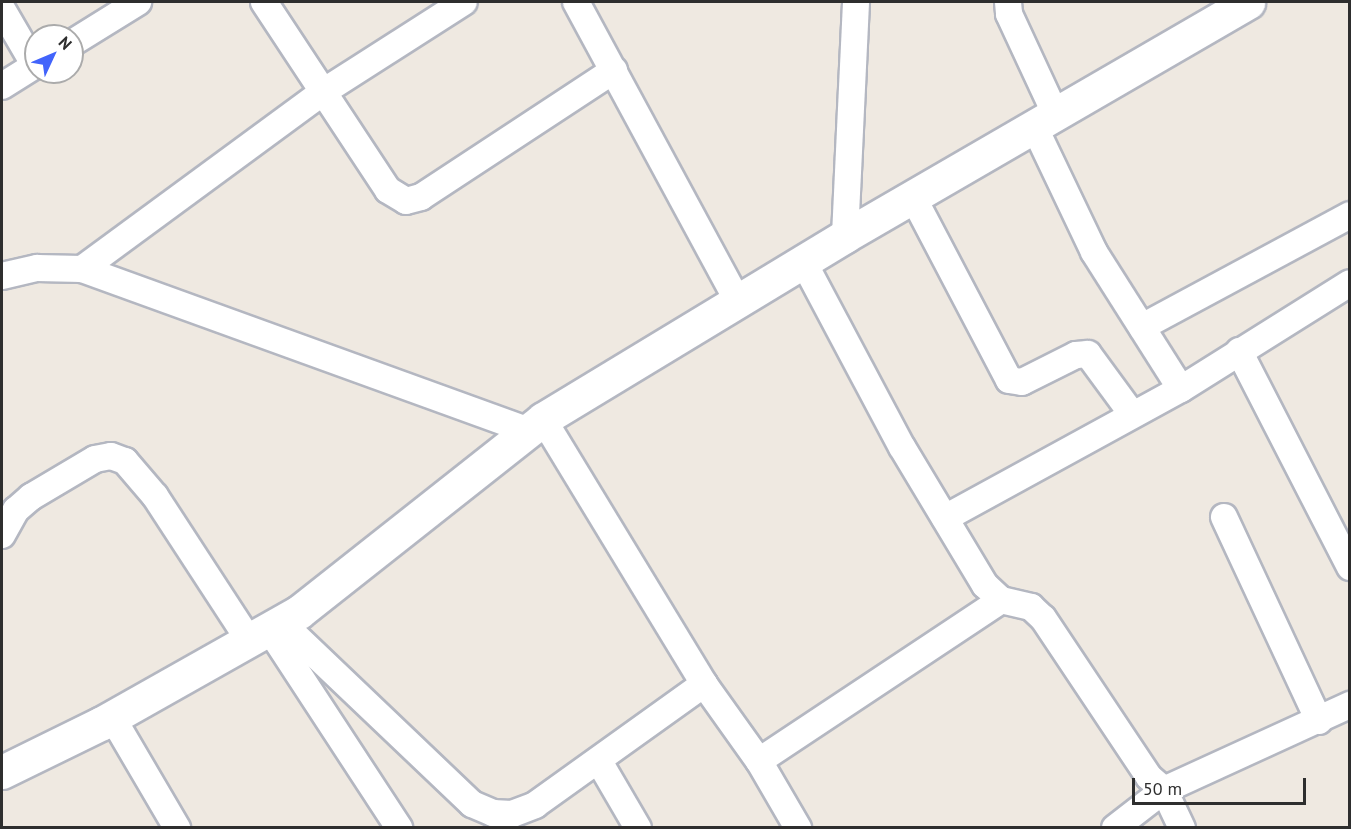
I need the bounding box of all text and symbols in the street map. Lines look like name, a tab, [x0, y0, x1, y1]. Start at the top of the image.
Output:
north arrow	[24, 24, 84, 84]
text: N	[55, 32, 76, 54]
scale bar	[1135, 766, 1309, 804]
text: 50 m	[1143, 777, 1182, 800]

